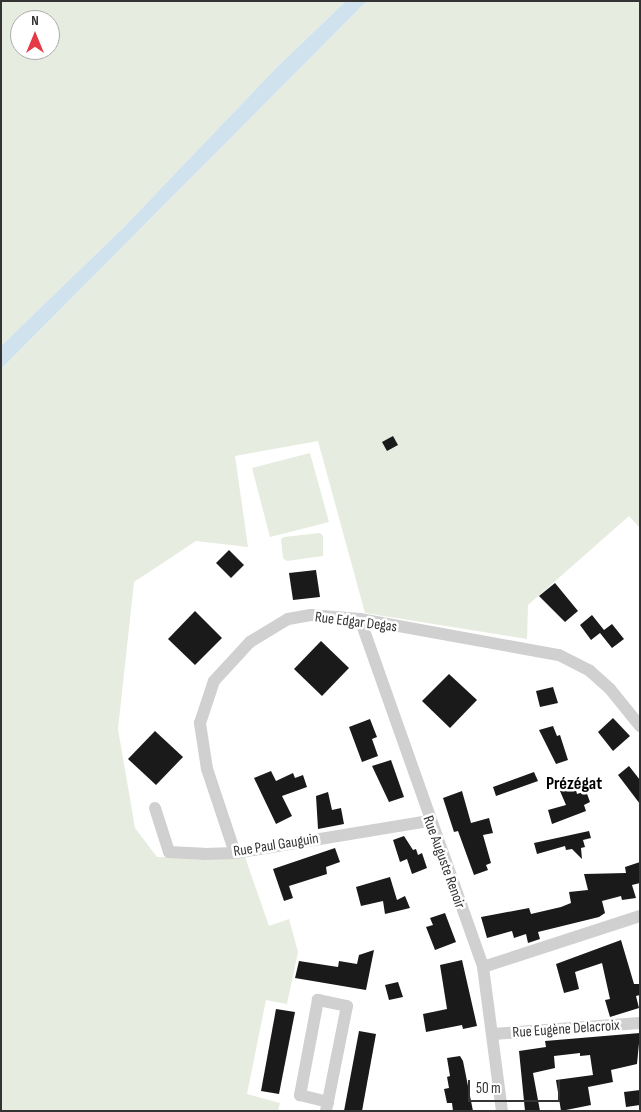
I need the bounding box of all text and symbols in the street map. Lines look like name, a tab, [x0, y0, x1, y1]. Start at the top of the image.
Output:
north arrow	[10, 10, 60, 60]
text: N	[31, 12, 39, 29]
street label: Rue Edgar Degas	[314, 608, 398, 636]
district label: Prézégat	[546, 773, 602, 795]
street label: Rue Auguste Renoir	[419, 813, 469, 911]
street label: Rue Paul Gauguin	[232, 829, 320, 861]
street label: Rue Eugène Delacroix	[512, 1016, 620, 1042]
scale bar	[471, 1070, 564, 1102]
text: 50 m	[476, 1079, 501, 1098]

